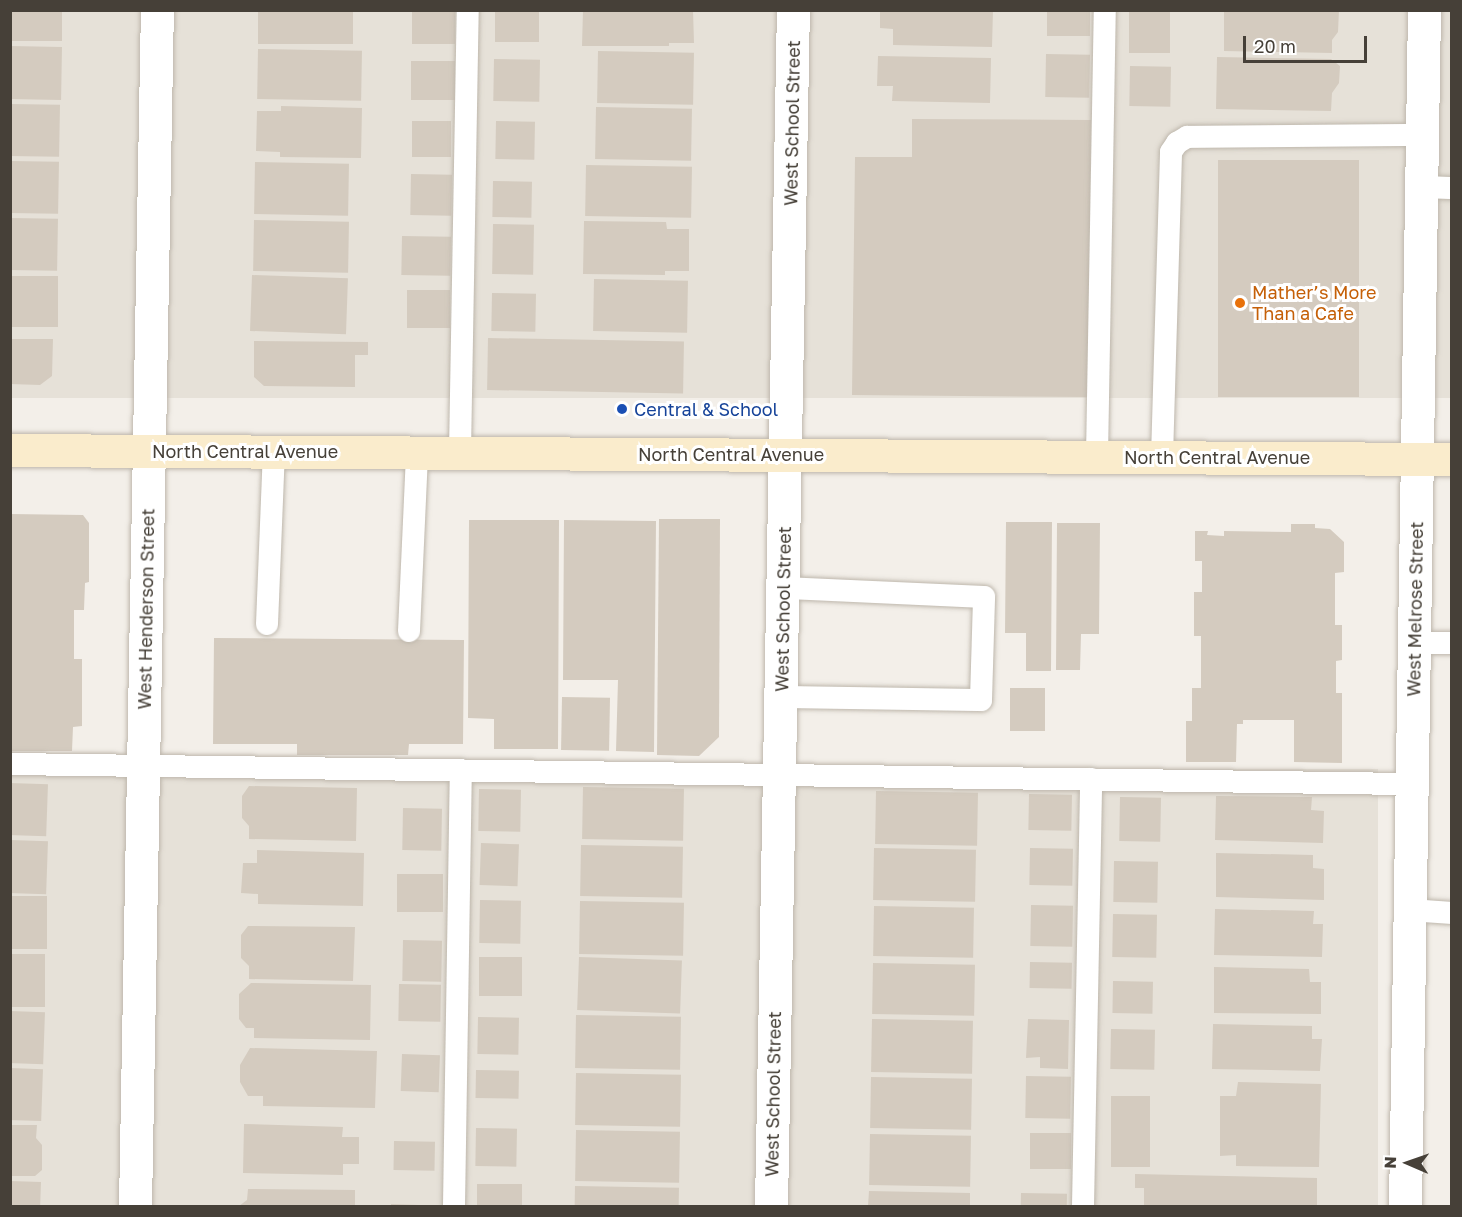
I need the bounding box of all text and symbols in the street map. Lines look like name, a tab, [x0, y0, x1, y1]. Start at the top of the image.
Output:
scale bar	[1246, 24, 1370, 62]
text: 20 m	[1254, 35, 1296, 57]
street label: West School Street	[780, 40, 804, 206]
place label: Mather’s More Than a Cafe	[1252, 282, 1377, 324]
marker: Mather’s More Than a Cafe	[1233, 296, 1247, 310]
place label: Central & School	[634, 398, 778, 420]
marker: Central & School	[615, 402, 629, 416]
street label: North Central Avenue	[152, 440, 338, 462]
street label: North Central Avenue	[638, 443, 824, 465]
street label: North Central Avenue	[1124, 446, 1310, 468]
street label: West Henderson Street	[133, 508, 159, 710]
street label: West Melrose Street	[1403, 521, 1427, 697]
street label: West School Street	[771, 526, 795, 692]
street label: West School Street	[761, 1011, 785, 1177]
north arrow	[1378, 1133, 1438, 1193]
text: N	[1380, 1156, 1400, 1169]

